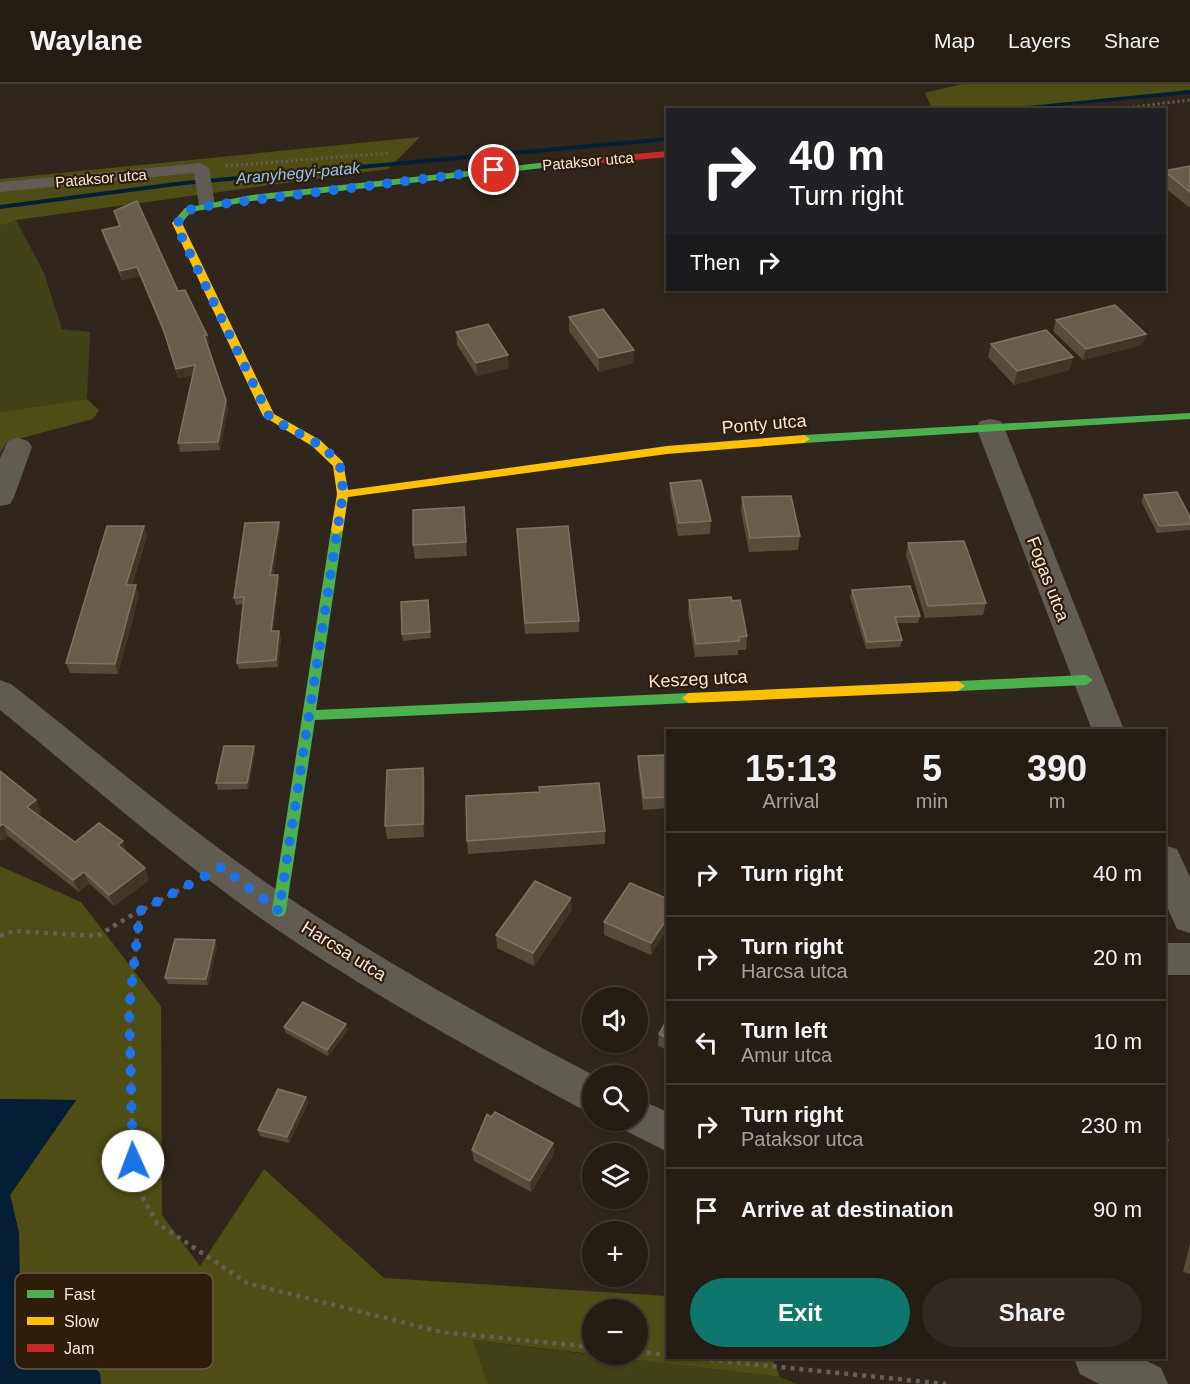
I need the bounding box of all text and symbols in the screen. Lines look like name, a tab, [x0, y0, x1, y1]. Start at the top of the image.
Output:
text: Waylane	[30, 25, 143, 56]
text: Map	[934, 29, 975, 52]
text: Layers	[1008, 29, 1071, 52]
text: Share	[1104, 29, 1160, 52]
icon: right	[690, 132, 768, 210]
text: 40 m	[789, 132, 885, 179]
pin	[468, 144, 519, 195]
street label: Pataksor utca	[542, 148, 635, 173]
icon: arrive	[477, 153, 510, 186]
water label: Aranyhegyi-patak	[234, 159, 362, 187]
street label: Pataksor utca	[55, 165, 148, 190]
text: Turn right	[789, 181, 904, 211]
icon: right	[752, 246, 785, 279]
text: Then	[690, 250, 740, 275]
street label: Ponty utca	[721, 410, 808, 438]
street label: Fogas utca	[1023, 534, 1074, 625]
street label: Keszeg utca	[648, 666, 749, 692]
text: 15:13	[745, 748, 837, 789]
text: 5	[922, 748, 942, 789]
text: 390	[1027, 748, 1087, 789]
text: Arrival	[763, 790, 819, 812]
text: min	[916, 790, 948, 812]
text: m	[1049, 790, 1065, 812]
icon: right	[690, 858, 723, 891]
text: Turn right	[741, 861, 843, 886]
text: 40 m	[1093, 861, 1142, 886]
street label: Harcsa utca	[298, 917, 391, 985]
text: Turn right	[741, 934, 843, 959]
icon: right	[690, 942, 723, 975]
text: 20 m	[1093, 945, 1142, 970]
text: Harcsa utca	[741, 960, 848, 982]
map controls	[582, 987, 648, 1365]
button: sound	[582, 987, 648, 1053]
text: Turn left	[741, 1018, 827, 1043]
icon: left	[690, 1026, 723, 1059]
text: 10 m	[1093, 1029, 1142, 1054]
text: Amur utca	[741, 1044, 832, 1066]
button: search	[582, 1065, 648, 1131]
text: Turn right	[741, 1102, 843, 1127]
icon: right	[690, 1110, 723, 1143]
text: 230 m	[1081, 1113, 1142, 1138]
text: Pataksor utca	[741, 1128, 863, 1150]
position arrow	[101, 1129, 165, 1193]
button: layers	[582, 1143, 648, 1209]
icon: arrive	[690, 1194, 723, 1227]
text: Arrive at destination	[741, 1197, 954, 1222]
text: 90 m	[1093, 1197, 1142, 1222]
button: +	[582, 1221, 648, 1287]
legend	[15, 1273, 213, 1369]
button: Exit	[690, 1278, 910, 1347]
button: Share	[922, 1278, 1142, 1347]
text: Fast	[64, 1286, 96, 1303]
button: −	[582, 1299, 648, 1365]
text: Slow	[64, 1313, 99, 1330]
text: Jam	[64, 1340, 94, 1357]

